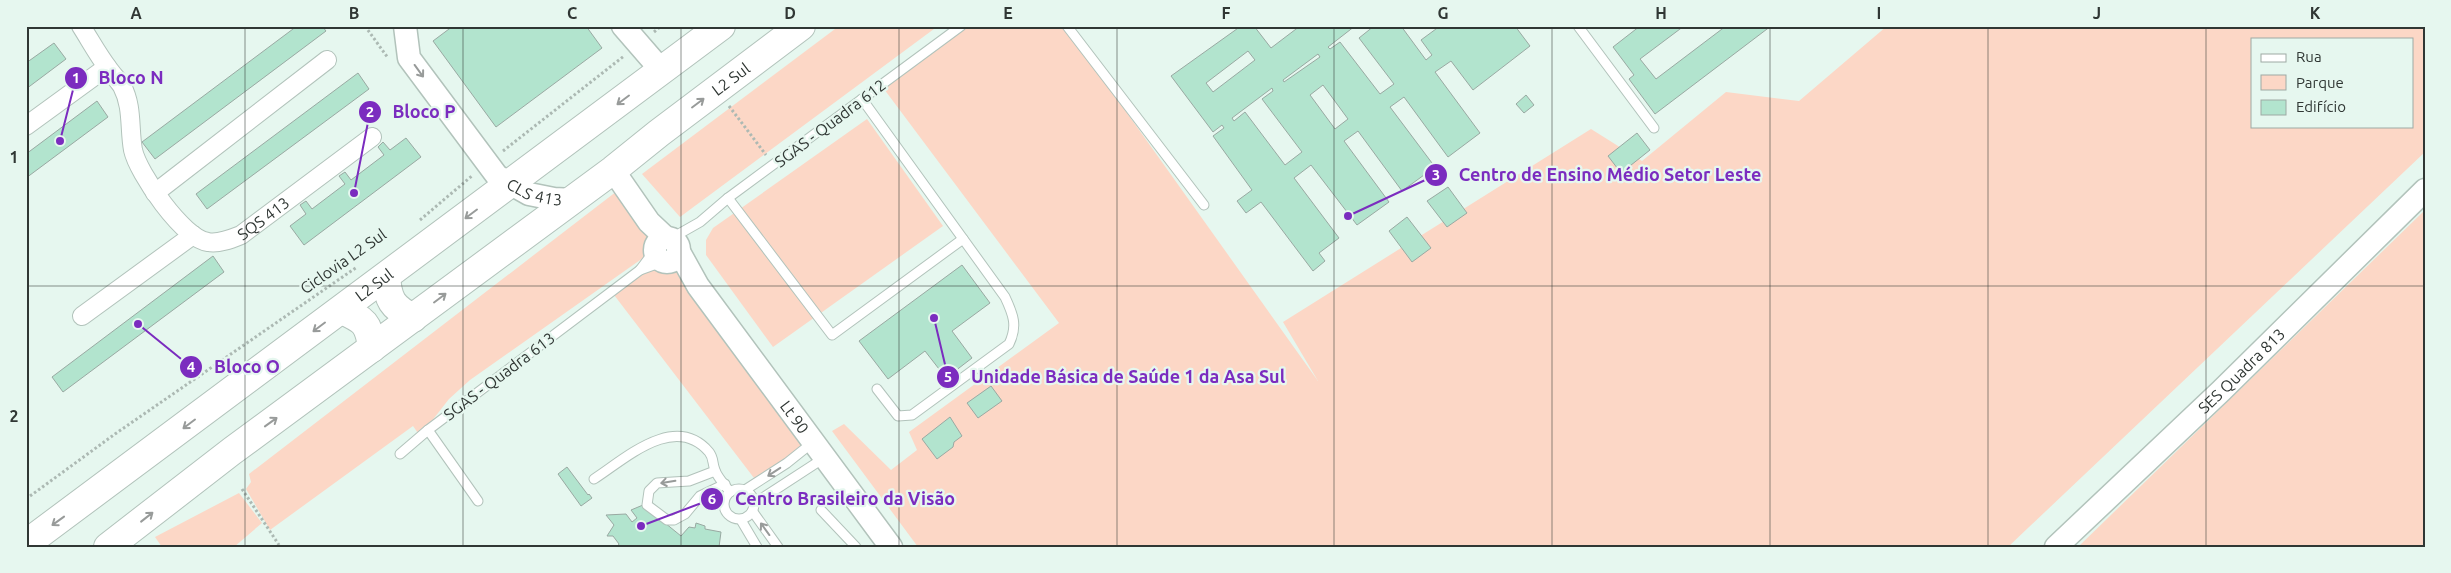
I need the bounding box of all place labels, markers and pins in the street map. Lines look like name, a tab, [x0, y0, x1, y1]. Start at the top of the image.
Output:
callout: Bloco N	[64, 61, 174, 94]
callout: Bloco P	[357, 96, 465, 129]
callout: Centro de Ensino Médio Setor Leste	[1424, 159, 1772, 192]
callout: Bloco O	[179, 350, 290, 383]
callout: Unidade Básica de Saúde 1 da Asa Sul	[936, 360, 1295, 393]
callout: Centro Brasileiro da Visão	[699, 482, 965, 515]

